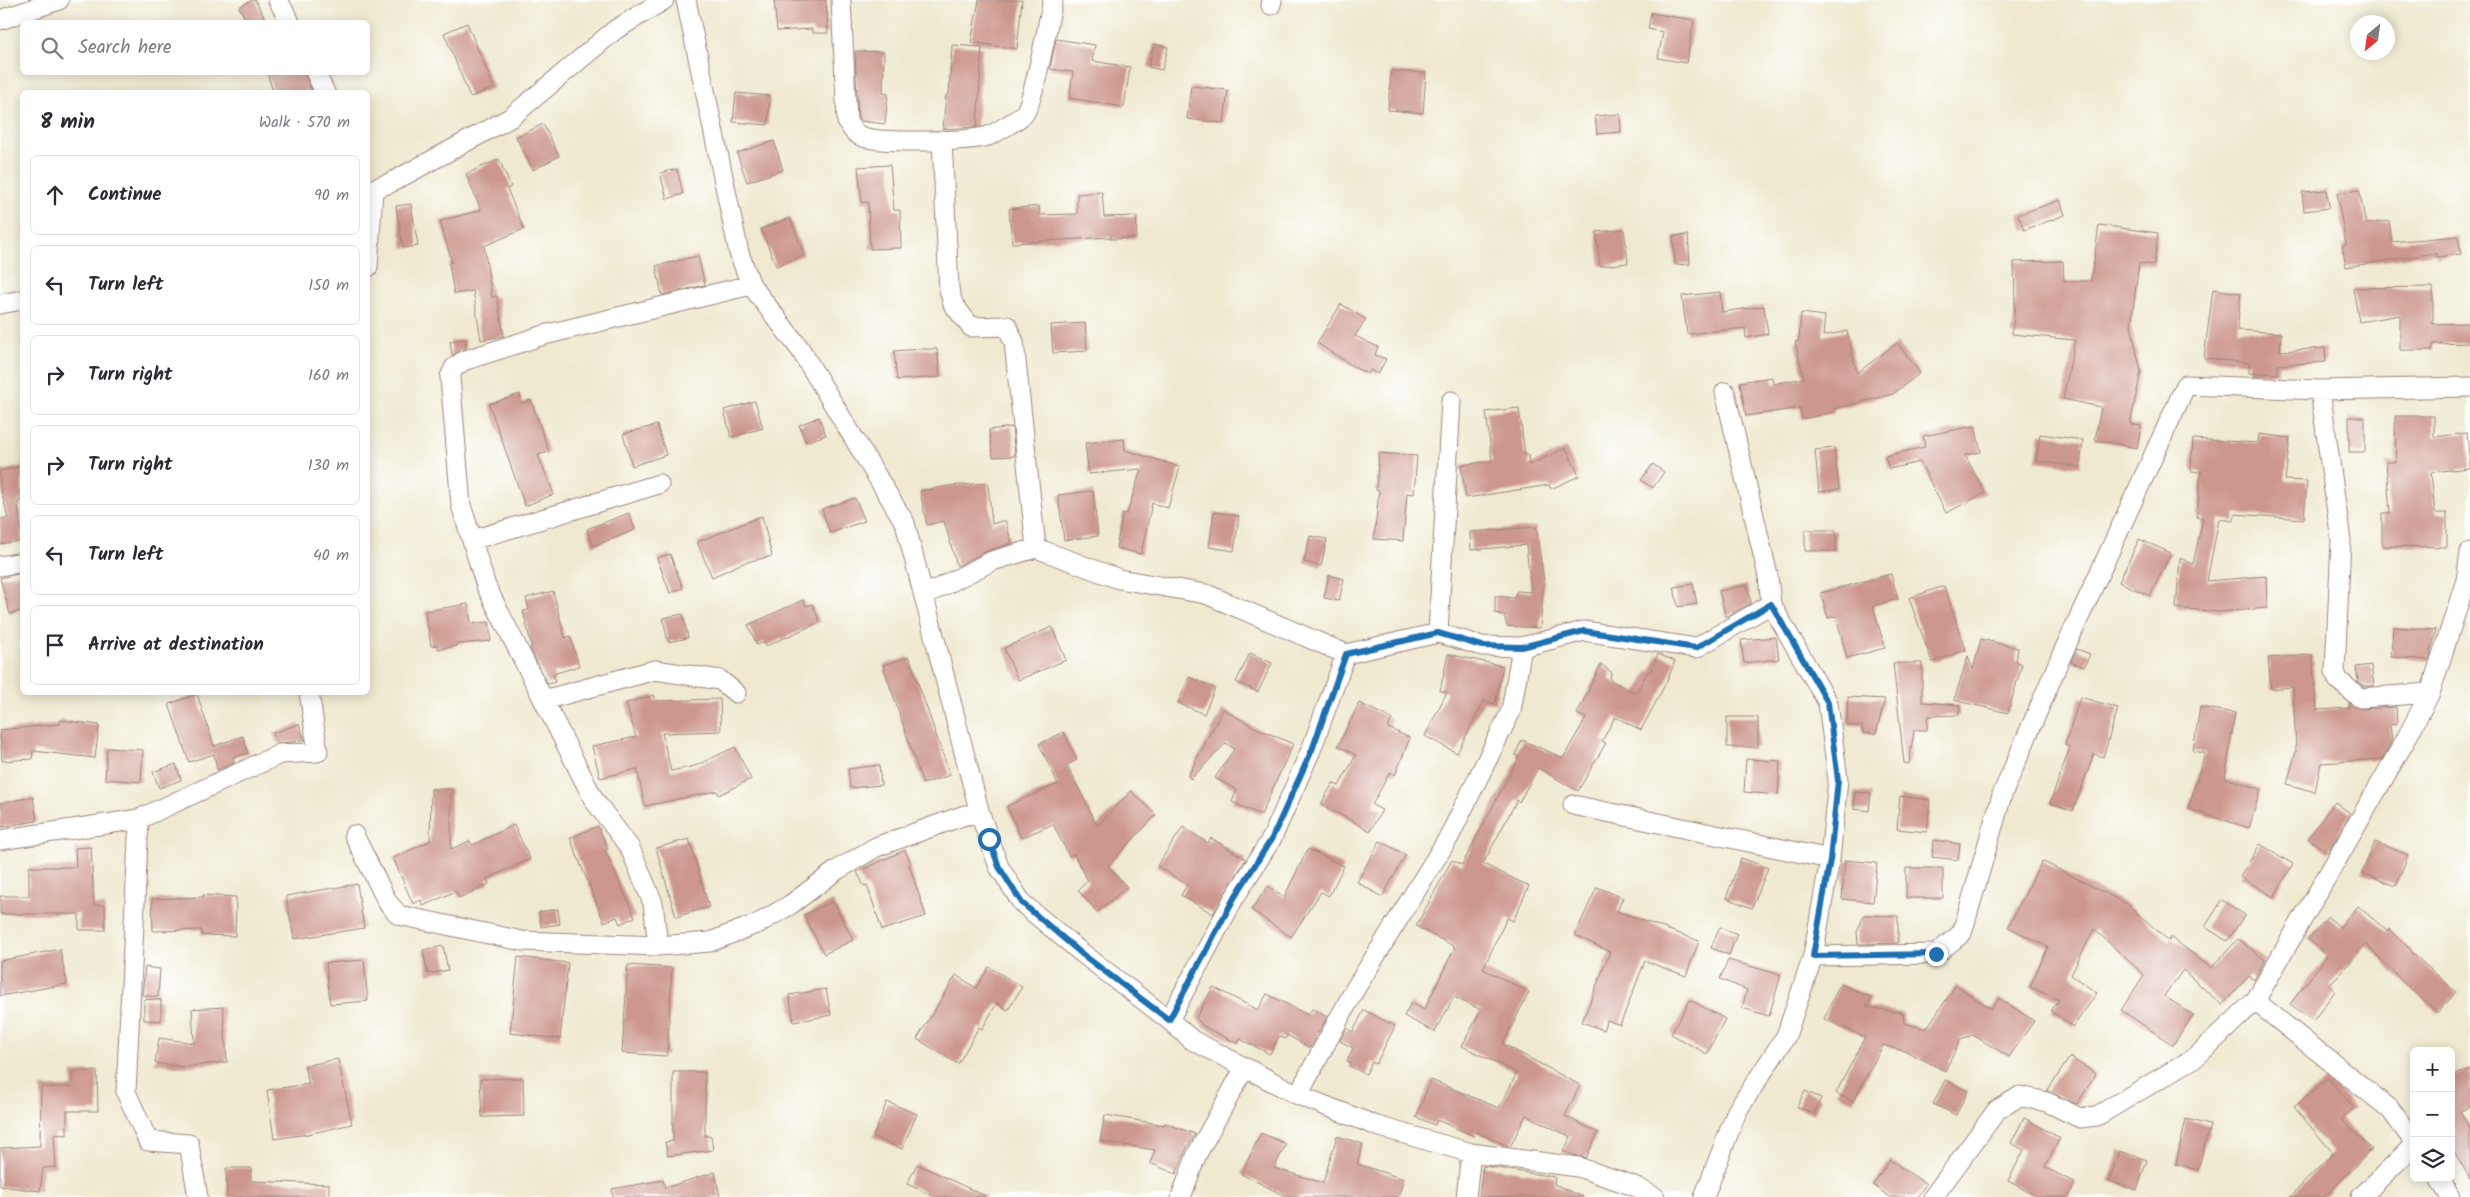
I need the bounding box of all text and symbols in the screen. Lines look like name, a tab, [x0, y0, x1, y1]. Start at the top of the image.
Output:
north arrow	[2350, 15, 2395, 60]
search box	[20, 20, 370, 75]
text: Search here	[78, 33, 172, 63]
icon: search	[38, 34, 66, 62]
text: 8 min	[40, 106, 95, 139]
text: Walk · 570 m	[259, 110, 350, 135]
text: Continue	[88, 180, 161, 210]
icon: ahead	[41, 181, 69, 209]
text: 90 m	[314, 183, 349, 208]
text: Turn left	[88, 270, 163, 300]
icon: left	[41, 271, 69, 299]
text: 150 m	[308, 273, 349, 298]
text: Turn right	[88, 360, 173, 390]
icon: right	[41, 361, 69, 389]
text: 160 m	[308, 363, 349, 388]
text: Turn right	[88, 450, 173, 480]
icon: right	[41, 451, 69, 479]
text: 130 m	[308, 453, 349, 478]
text: Turn left	[88, 540, 163, 570]
icon: left	[41, 541, 69, 569]
text: 40 m	[313, 543, 349, 568]
text: Arrive at destination	[88, 630, 264, 660]
icon: arrive	[41, 631, 69, 659]
route start	[978, 828, 1001, 851]
route end	[1925, 943, 1948, 966]
map controls	[2410, 1047, 2455, 1182]
button: +	[2410, 1047, 2455, 1092]
button: −	[2410, 1092, 2455, 1137]
button: layers	[2410, 1137, 2455, 1182]

